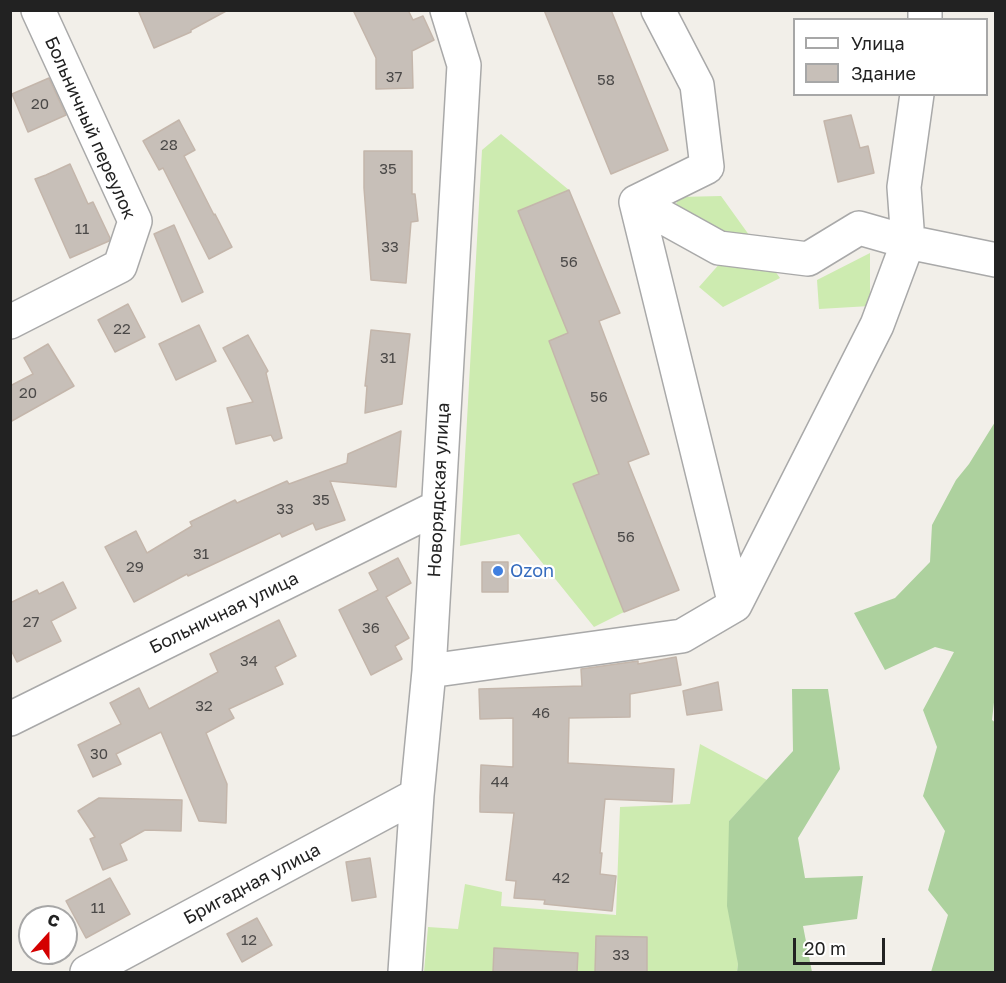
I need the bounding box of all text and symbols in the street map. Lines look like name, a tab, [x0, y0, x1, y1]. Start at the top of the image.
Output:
legend	[793, 18, 988, 96]
text: Улица	[851, 32, 905, 54]
street label: Больничный переулок	[40, 33, 140, 223]
text: Здание	[851, 62, 916, 84]
house number: 37	[386, 68, 402, 86]
house number: 58	[597, 71, 615, 89]
house number: 20	[31, 95, 49, 113]
house number: 28	[160, 136, 178, 154]
house number: 35	[379, 160, 397, 178]
house number: 11	[75, 220, 89, 238]
house number: 33	[381, 238, 399, 256]
house number: 56	[560, 253, 578, 271]
house number: 22	[113, 320, 131, 338]
house number: 31	[380, 349, 396, 367]
house number: 20	[19, 384, 37, 402]
house number: 56	[590, 388, 608, 406]
street label: Новорядская улица	[424, 402, 454, 578]
house number: 35	[312, 491, 330, 509]
house number: 33	[276, 500, 294, 518]
house number: 56	[617, 528, 635, 546]
house number: 31	[193, 545, 209, 563]
house number: 29	[126, 558, 144, 576]
place label: Ozon	[510, 560, 554, 582]
marker: Ozon	[491, 564, 505, 578]
street label: Больничная улица	[146, 568, 302, 658]
house number: 27	[23, 613, 39, 631]
house number: 36	[362, 619, 380, 637]
house number: 34	[240, 652, 258, 670]
house number: 32	[195, 697, 213, 715]
house number: 46	[532, 704, 550, 722]
house number: 30	[90, 745, 108, 763]
house number: 44	[491, 773, 509, 791]
street label: Бригадная улица	[180, 839, 324, 929]
house number: 42	[552, 869, 570, 887]
house number: 11	[91, 899, 105, 917]
north arrow	[18, 905, 78, 965]
text: С	[45, 909, 63, 931]
scale bar	[796, 926, 888, 964]
house number: 12	[241, 931, 257, 949]
text: 20 m	[804, 937, 846, 959]
house number: 33	[612, 946, 630, 964]

